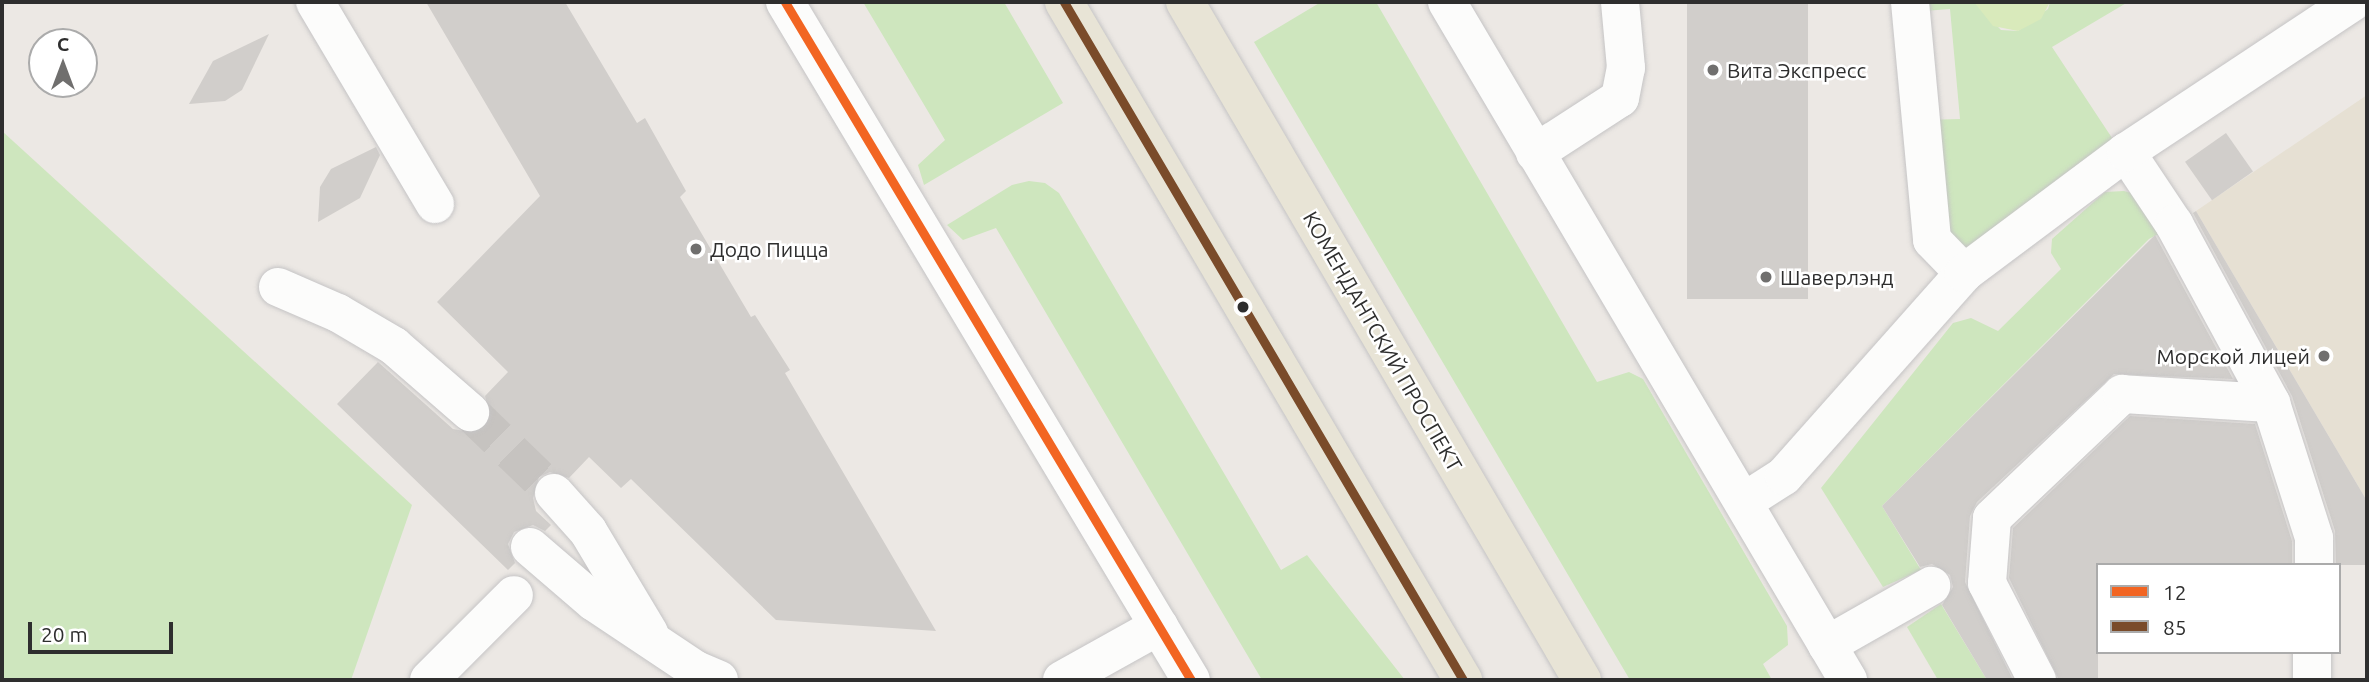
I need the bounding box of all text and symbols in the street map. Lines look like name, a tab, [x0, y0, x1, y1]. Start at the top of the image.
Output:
north arrow	[28, 28, 98, 98]
text: С	[57, 33, 69, 55]
place label: Вита Экспресс	[1727, 57, 1866, 83]
marker: Вита Экспресс	[1705, 62, 1721, 78]
street label: КОМЕНДАНТСКИЙ ПРОСПЕКТ	[1298, 207, 1468, 475]
place label: Додо Пицца	[710, 236, 828, 262]
marker: Додо Пицца	[688, 241, 704, 257]
place label: Шаверлэнд	[1780, 264, 1894, 290]
marker: Шаверлэнд	[1758, 269, 1774, 285]
unlabelled marker	[1236, 300, 1250, 314]
place label: Морской лицей	[2157, 343, 2310, 369]
marker: Морской лицей	[2316, 348, 2332, 364]
legend	[2096, 563, 2341, 654]
text: 12	[2163, 580, 2187, 604]
scale bar	[32, 608, 177, 652]
text: 85	[2163, 615, 2187, 639]
text: 20 m	[41, 622, 88, 646]

